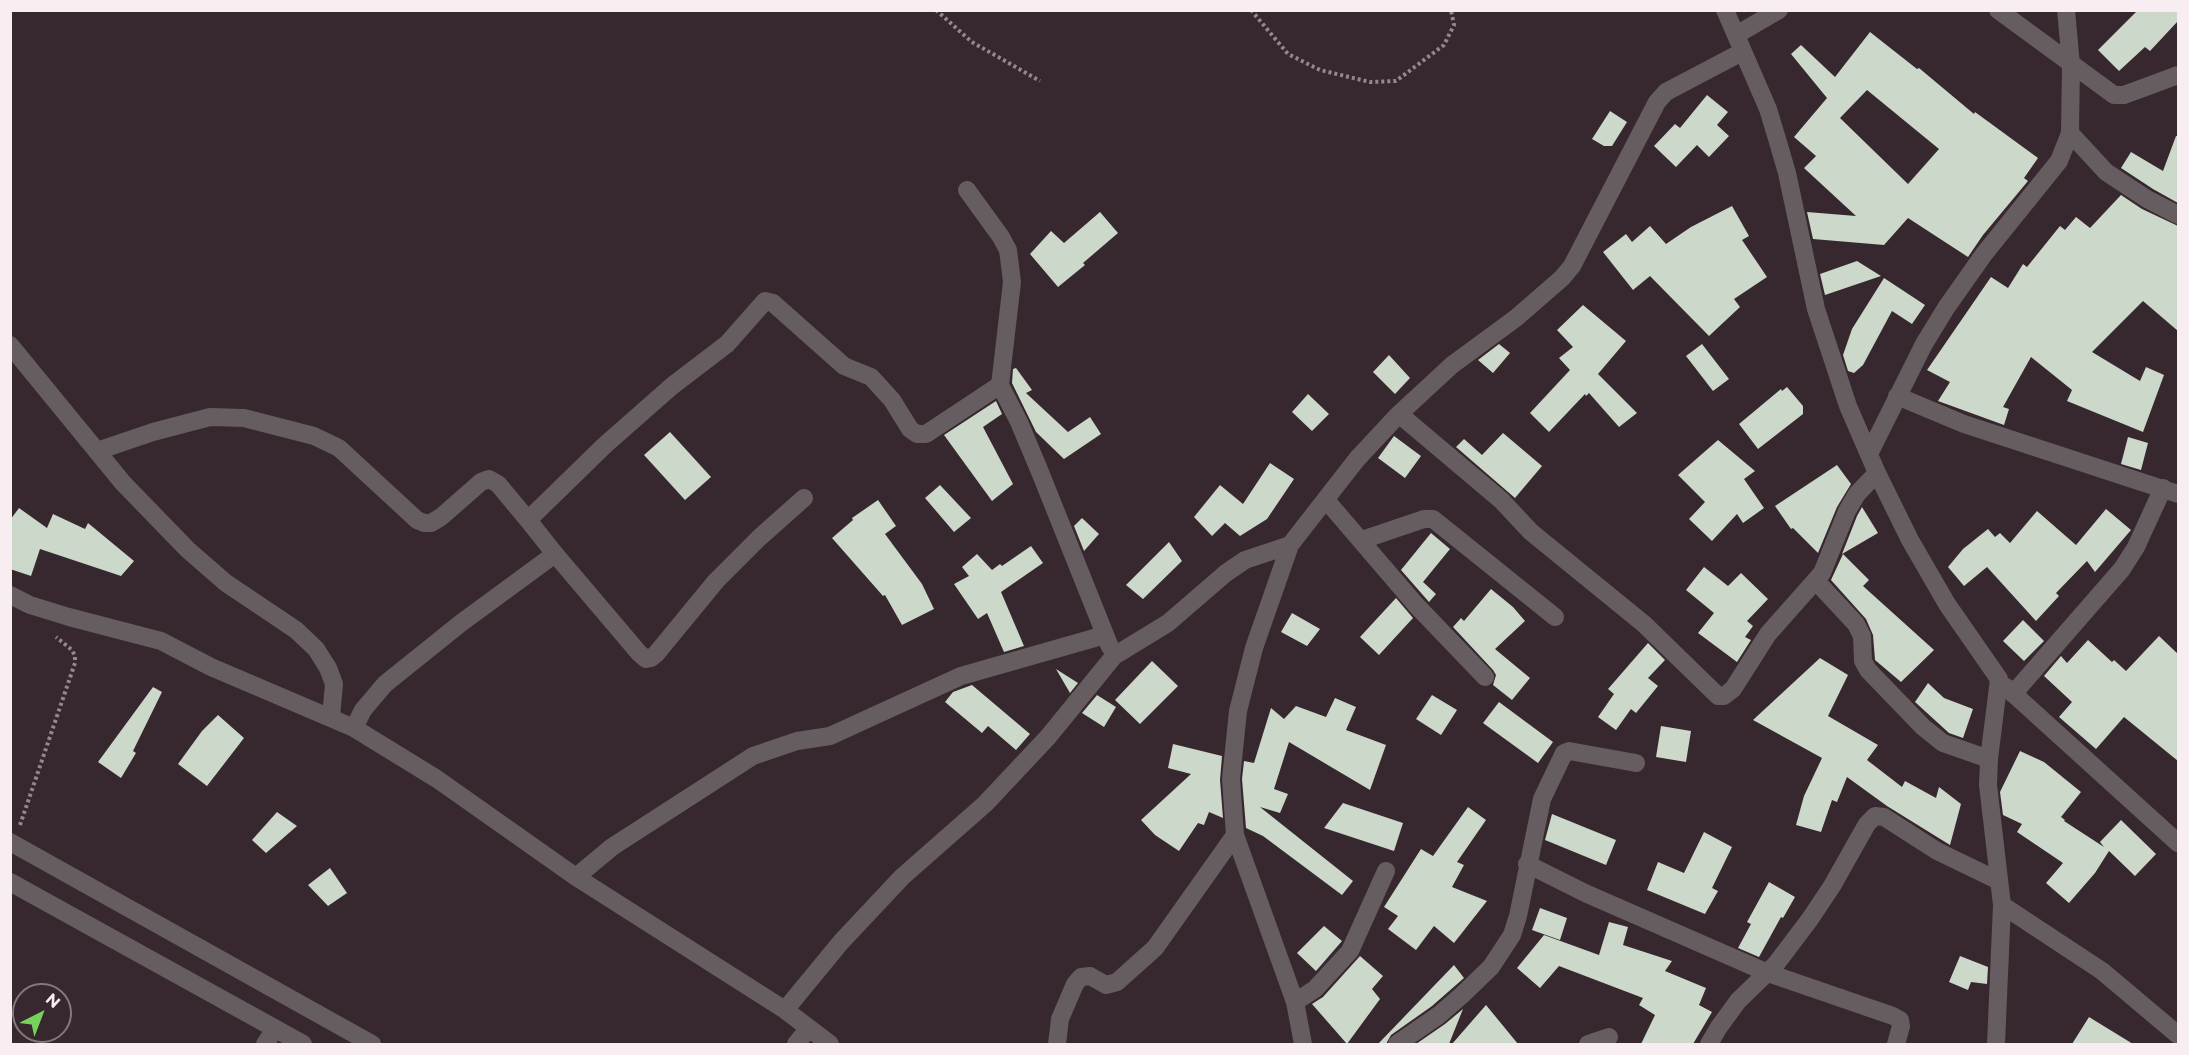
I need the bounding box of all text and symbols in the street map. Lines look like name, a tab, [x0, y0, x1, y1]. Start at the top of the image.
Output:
north arrow	[12, 983, 72, 1043]
text: N	[42, 989, 64, 1012]

